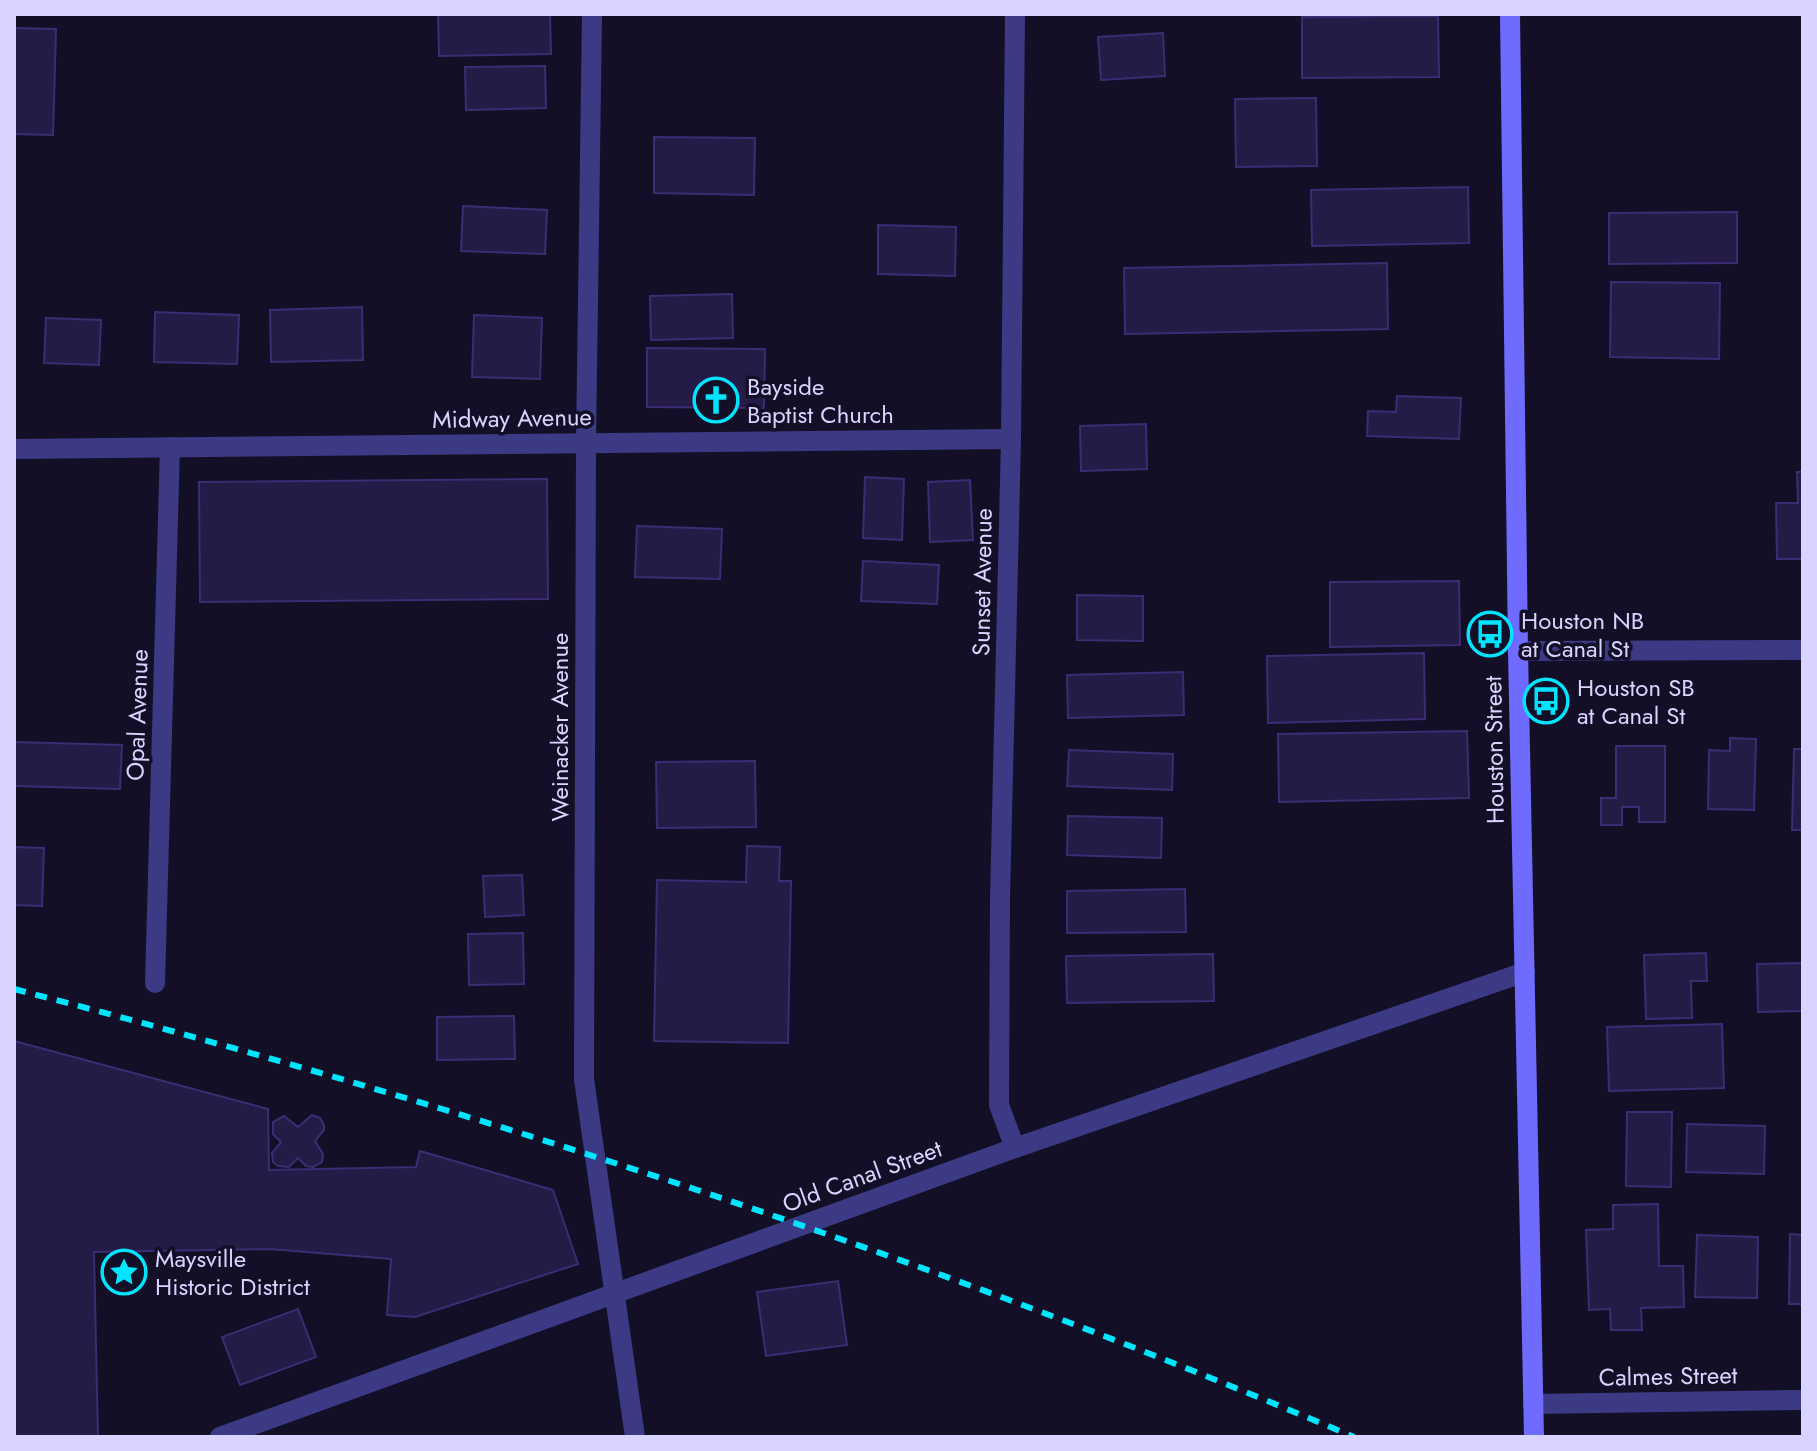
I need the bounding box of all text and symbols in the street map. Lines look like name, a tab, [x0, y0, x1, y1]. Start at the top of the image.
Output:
place label: Bayside Baptist Church	[747, 369, 894, 432]
church icon: Bayside Baptist Church	[692, 376, 740, 424]
street label: Midway Avenue	[432, 399, 592, 437]
street label: Sunset Avenue	[963, 508, 1001, 656]
place label: Houston NB at Canal St	[1521, 603, 1644, 666]
bus stop icon: Houston NB at Canal St	[1466, 610, 1514, 658]
street label: Weinacker Avenue	[542, 633, 577, 821]
street label: Opal Avenue	[117, 649, 157, 781]
place label: Houston SB at Canal St	[1577, 670, 1695, 733]
street label: Houston Street	[1475, 675, 1513, 825]
bus stop icon: Houston SB at Canal St	[1522, 677, 1570, 725]
street label: Old Canal Street	[777, 1131, 947, 1221]
place label: Maysville Historic District	[155, 1241, 310, 1304]
place icon: Maysville Historic District	[100, 1248, 148, 1296]
street label: Calmes Street	[1598, 1357, 1738, 1395]

